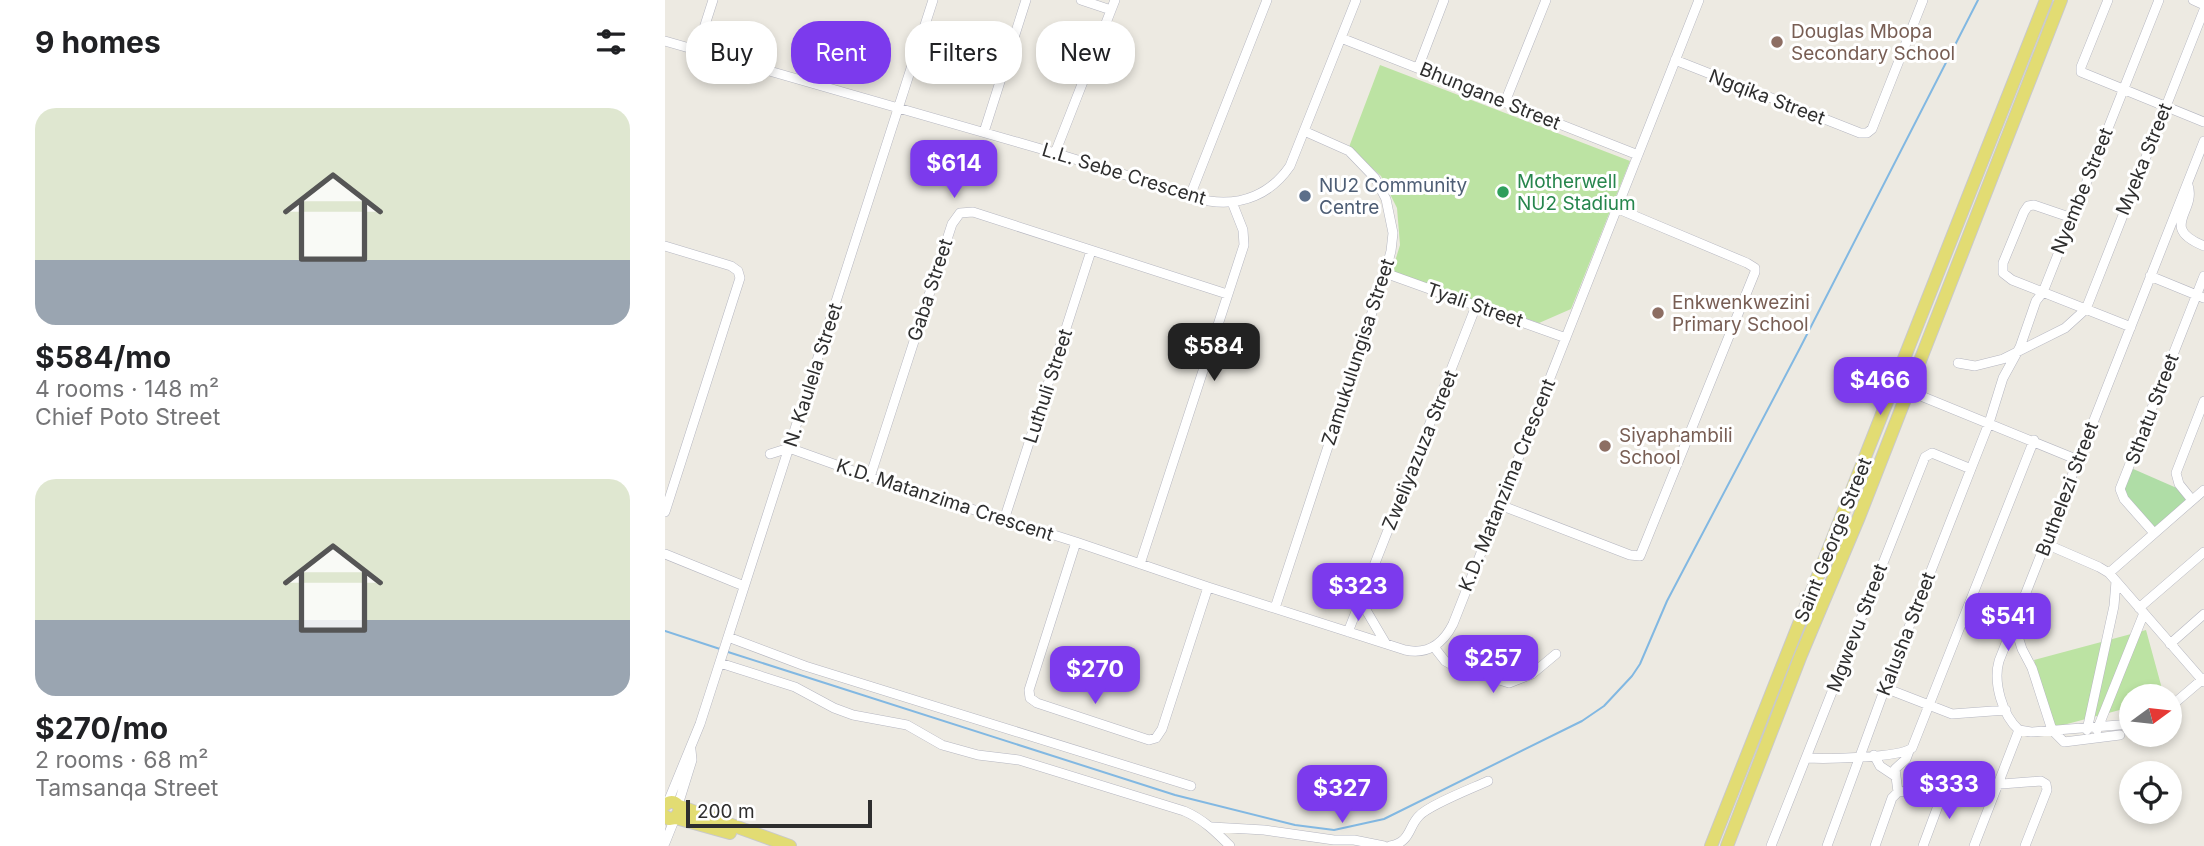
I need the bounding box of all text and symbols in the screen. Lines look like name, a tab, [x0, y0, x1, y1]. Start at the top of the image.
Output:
place label: Douglas Mbopa Secondary School	[1791, 20, 1955, 65]
chip: Buy	[686, 21, 777, 84]
chip: Rent	[791, 21, 891, 84]
chip: Filters	[905, 21, 1022, 84]
chip: New	[1036, 21, 1135, 84]
icon: filters	[592, 23, 630, 61]
text: 9 homes	[35, 24, 161, 60]
marker: Douglas Mbopa Secondary School	[1769, 34, 1785, 50]
street label: Bhungane Street	[1416, 57, 1564, 135]
street label: Ngqika Street	[1706, 64, 1828, 130]
street label: Myeka Street	[2111, 100, 2177, 218]
street label: Nyembe Street	[2046, 125, 2118, 257]
street label: L.L. Sebe Crescent	[1039, 138, 1209, 210]
pin: $614	[913, 140, 995, 200]
text: $614	[926, 149, 982, 177]
icon: home	[270, 154, 396, 280]
place label: Motherwell NU2 Stadium	[1517, 170, 1636, 215]
place label: NU2 Community Centre	[1319, 174, 1468, 219]
marker: Motherwell NU2 Stadium	[1495, 184, 1511, 200]
marker: NU2 Community Centre	[1297, 188, 1313, 204]
street label: Gaba Street	[903, 236, 957, 344]
street label: Zamukulungisa Street	[1317, 256, 1399, 448]
street label: Tyali Street	[1424, 278, 1526, 332]
place label: Enkwenkwezini Primary School	[1672, 291, 1810, 336]
street label: N. Kaulela Street	[779, 300, 847, 450]
marker: Enkwenkwezini Primary School	[1650, 305, 1666, 321]
pin: $584	[1173, 324, 1255, 383]
street label: Luthuli Street	[1019, 326, 1077, 446]
text: $584	[1184, 332, 1244, 360]
text: $584/mo	[35, 339, 171, 375]
street label: Sthatu Street	[2120, 350, 2184, 468]
pin: $466	[1839, 358, 1921, 417]
text: $466	[1850, 366, 1910, 394]
street label: Zweliyazuza Street	[1377, 367, 1463, 533]
text: 4 rooms · 148 m²	[35, 375, 219, 403]
street label: K.D. Matanzima Crescent	[1454, 375, 1560, 595]
text: Chief Poto Street	[35, 403, 220, 431]
street label: Buthelezi Street	[2031, 419, 2103, 559]
place label: Siyaphambili School	[1619, 424, 1733, 469]
marker: Siyaphambili School	[1597, 438, 1613, 454]
street label: K.D. Matanzima Crescent	[834, 454, 1056, 546]
street label: Saint George Street	[1789, 454, 1877, 626]
icon: home	[270, 525, 396, 651]
street label: Mgwevu Street	[1822, 561, 1892, 695]
pin: $323	[1317, 564, 1399, 623]
street label: Kalusha Street	[1872, 569, 1940, 699]
text: $323	[1328, 572, 1388, 600]
pin: $541	[1967, 594, 2049, 653]
text: $541	[1981, 602, 2035, 630]
pin: $257	[1452, 636, 1534, 695]
text: $257	[1464, 644, 1522, 672]
pin: $270	[1054, 646, 1136, 706]
text: $270	[1066, 655, 1124, 683]
north arrow	[2119, 684, 2182, 747]
map controls	[2119, 684, 2182, 824]
text: $270/mo	[35, 710, 168, 746]
text: 2 rooms · 68 m²	[35, 746, 208, 774]
button: locate	[2119, 761, 2182, 824]
pin: $333	[1908, 762, 1990, 821]
pin: $327	[1301, 766, 1383, 825]
text: $333	[1919, 770, 1979, 798]
text: Tamsanqa Street	[35, 774, 218, 802]
text: $327	[1313, 774, 1371, 802]
scale bar	[686, 797, 871, 829]
text: 200 m	[697, 800, 755, 823]

